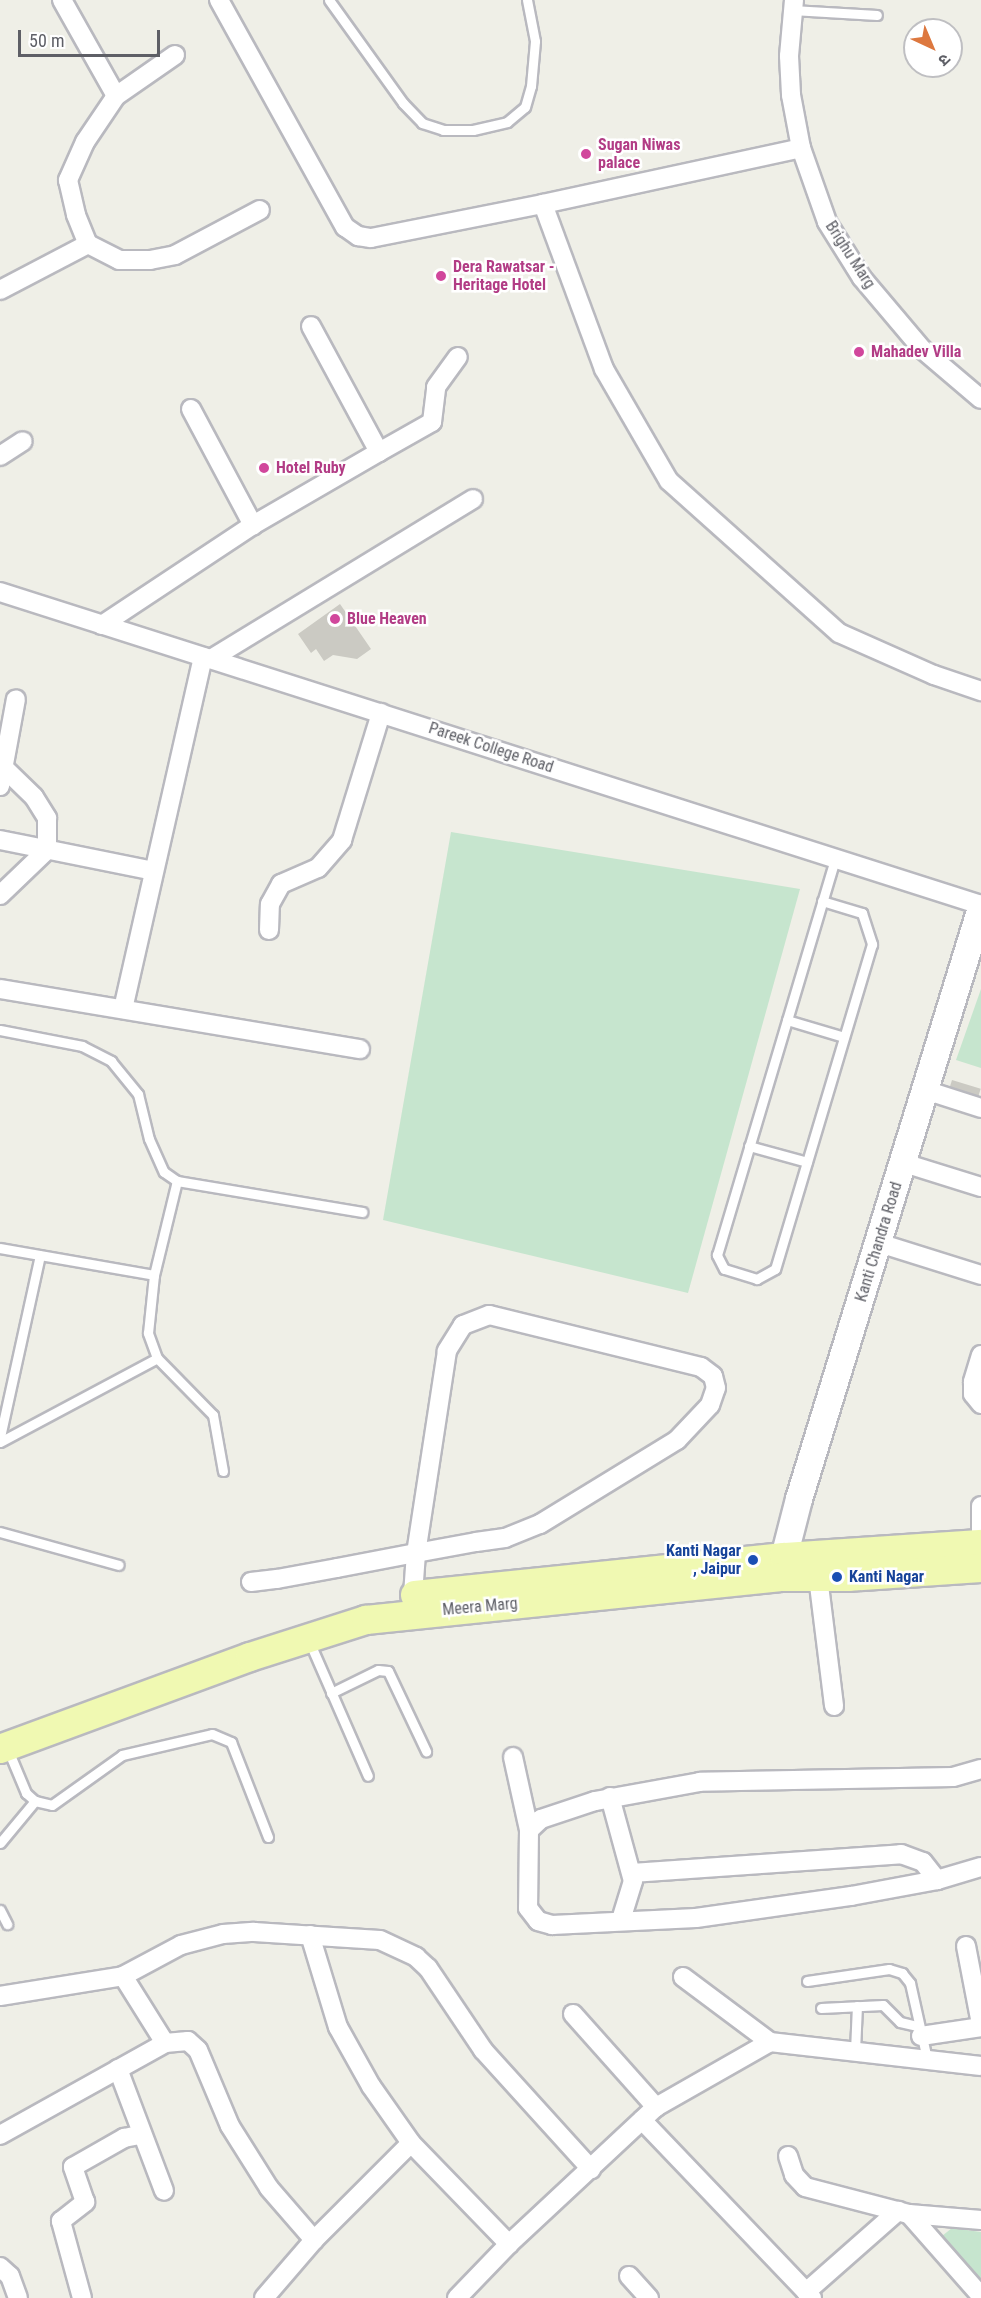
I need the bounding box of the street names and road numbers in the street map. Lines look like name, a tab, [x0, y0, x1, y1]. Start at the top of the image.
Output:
street label: Brighu Marg	[821, 218, 879, 292]
street label: Pareek College Road	[426, 719, 556, 777]
street label: Kanti Chandra Road	[852, 1180, 906, 1304]
street label: Meera Marg	[442, 1594, 518, 1620]

